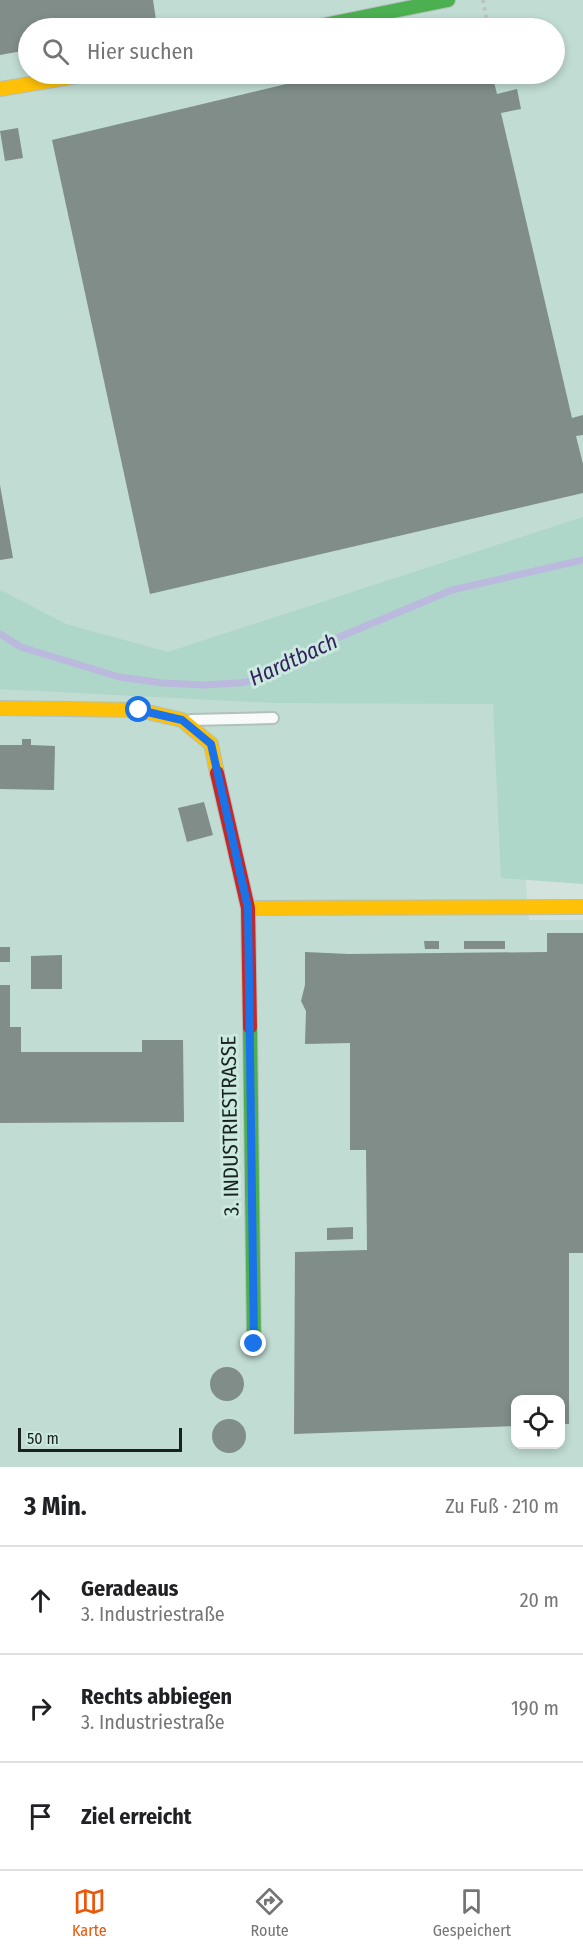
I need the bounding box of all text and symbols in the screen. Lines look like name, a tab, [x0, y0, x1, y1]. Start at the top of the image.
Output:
search box	[18, 18, 565, 84]
icon: search	[39, 35, 72, 68]
text: Hier suchen	[87, 38, 194, 65]
water label: Hardtbach	[245, 627, 342, 692]
route start	[125, 696, 151, 722]
street label: 3. INDUSTRIESTRASSE	[215, 1035, 245, 1216]
route end	[240, 1330, 266, 1356]
map controls	[511, 1395, 565, 1449]
button: locate	[511, 1395, 565, 1449]
scale bar	[18, 1425, 182, 1452]
text: 50 m	[27, 1429, 59, 1448]
text: 3 Min.	[24, 1491, 87, 1522]
text: Zu Fuß · 210 m	[445, 1494, 559, 1518]
text: Geradeaus	[81, 1575, 178, 1602]
icon: ahead	[24, 1584, 57, 1617]
text: 20 m	[520, 1588, 559, 1612]
text: 3. Industriestraße	[81, 1602, 225, 1626]
text: Rechts abbiegen	[81, 1683, 232, 1710]
icon: right	[24, 1692, 57, 1725]
text: 190 m	[511, 1696, 559, 1720]
text: 3. Industriestraße	[81, 1710, 225, 1734]
icon: arrive	[24, 1800, 57, 1833]
text: Ziel erreicht	[81, 1803, 192, 1830]
tab: Karte	[72, 1885, 107, 1940]
tab: Route	[251, 1885, 289, 1940]
tab: Gespeichert	[433, 1885, 511, 1940]

